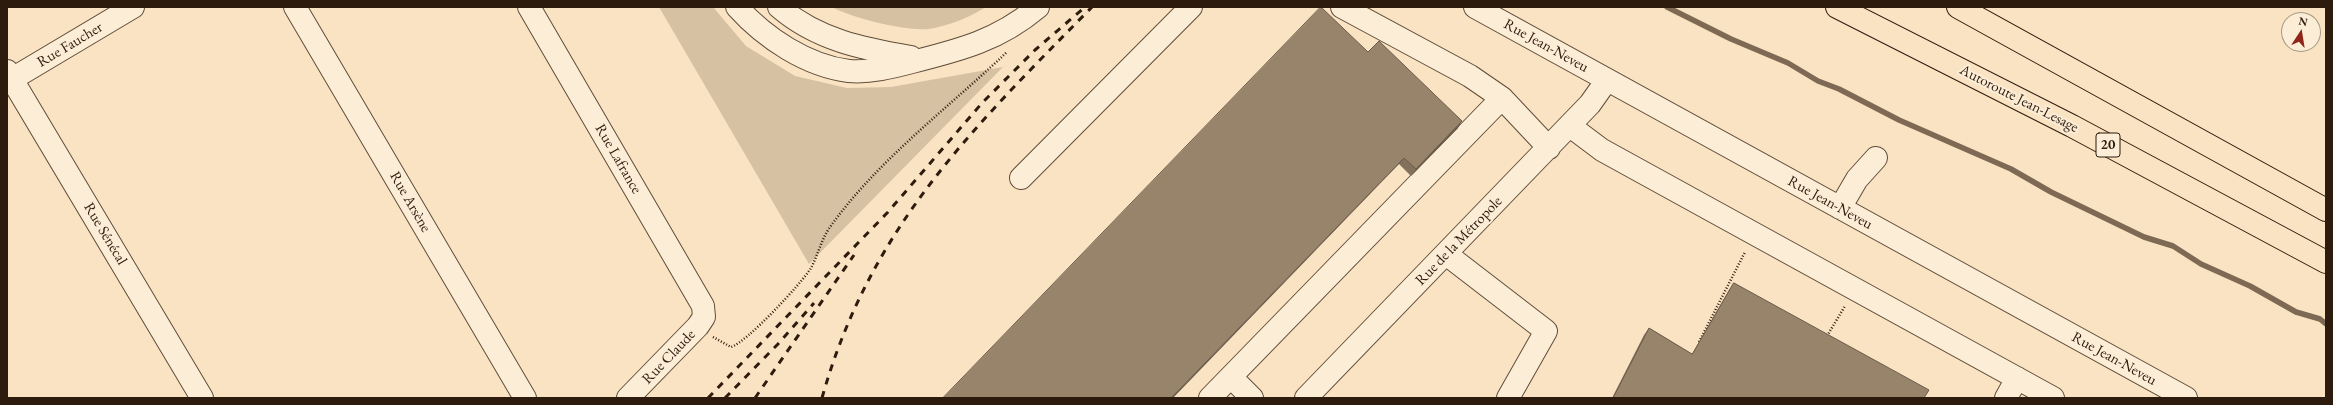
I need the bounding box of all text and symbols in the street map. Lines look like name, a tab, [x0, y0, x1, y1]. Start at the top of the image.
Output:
north arrow	[2281, 12, 2321, 52]
text: N	[2297, 13, 2309, 29]
street label: Rue Jean-Neveu	[1500, 15, 1592, 77]
street label: Rue Faucher	[34, 18, 106, 72]
street label: Autoroute Jean-Lesage	[1957, 61, 2081, 137]
street label: Rue Lafrance	[591, 121, 645, 197]
road number: 20	[2096, 133, 2120, 157]
street label: Rue Arsène	[385, 168, 435, 236]
street label: Rue Jean-Neveu	[1784, 172, 1876, 234]
street label: Rue de la Métropole	[1412, 193, 1506, 289]
street label: Rue Sénécal	[79, 200, 131, 268]
street label: Rue Claude	[639, 326, 699, 388]
street label: Rue Jean-Neveu	[2068, 328, 2160, 390]

